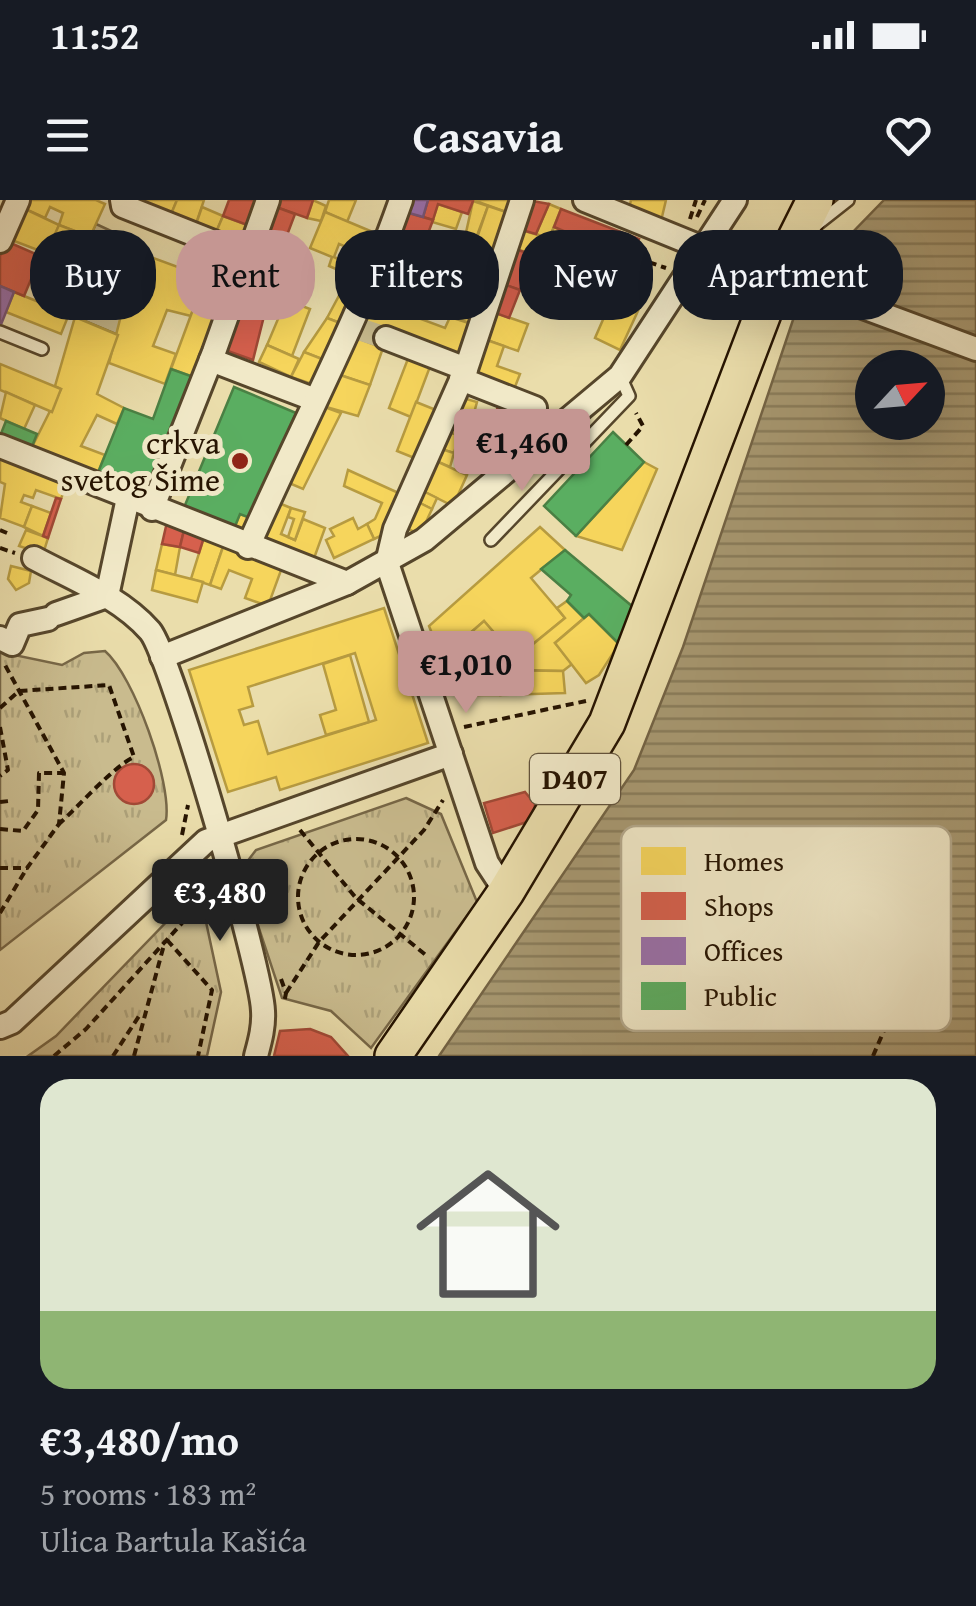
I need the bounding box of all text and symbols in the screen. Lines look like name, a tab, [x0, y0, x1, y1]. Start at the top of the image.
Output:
text: 11:52	[50, 7, 140, 63]
text: Casavia	[413, 103, 563, 168]
icon: menu	[40, 108, 95, 163]
icon: heart	[881, 108, 936, 163]
chip: Buy	[30, 230, 156, 320]
chip: Rent	[176, 230, 315, 320]
chip: Filters	[335, 230, 499, 320]
chip: New	[519, 230, 653, 320]
chip: Apartment	[673, 230, 903, 320]
north arrow	[855, 350, 945, 440]
map controls	[855, 350, 945, 440]
pin: €1,460	[441, 409, 603, 494]
text: €1,460	[476, 418, 568, 465]
place label: crkva svetog Šime	[61, 419, 220, 503]
marker: crkva svetog Šime	[229, 450, 251, 472]
pin: €1,010	[385, 631, 547, 716]
text: €1,010	[420, 640, 512, 687]
road number: D407	[530, 754, 620, 804]
legend	[621, 826, 951, 1031]
text: Homes	[704, 840, 784, 881]
pin: €3,480	[139, 859, 301, 944]
text: €3,480	[174, 868, 266, 915]
text: Shops	[704, 885, 774, 926]
text: Offices	[704, 930, 784, 971]
text: Public	[704, 975, 777, 1016]
icon: home	[398, 1144, 578, 1324]
text: €3,480/mo	[40, 1409, 239, 1470]
text: 5 rooms · 183 m²	[40, 1470, 256, 1517]
text: Ulica Bartula Kašića	[40, 1517, 307, 1564]

